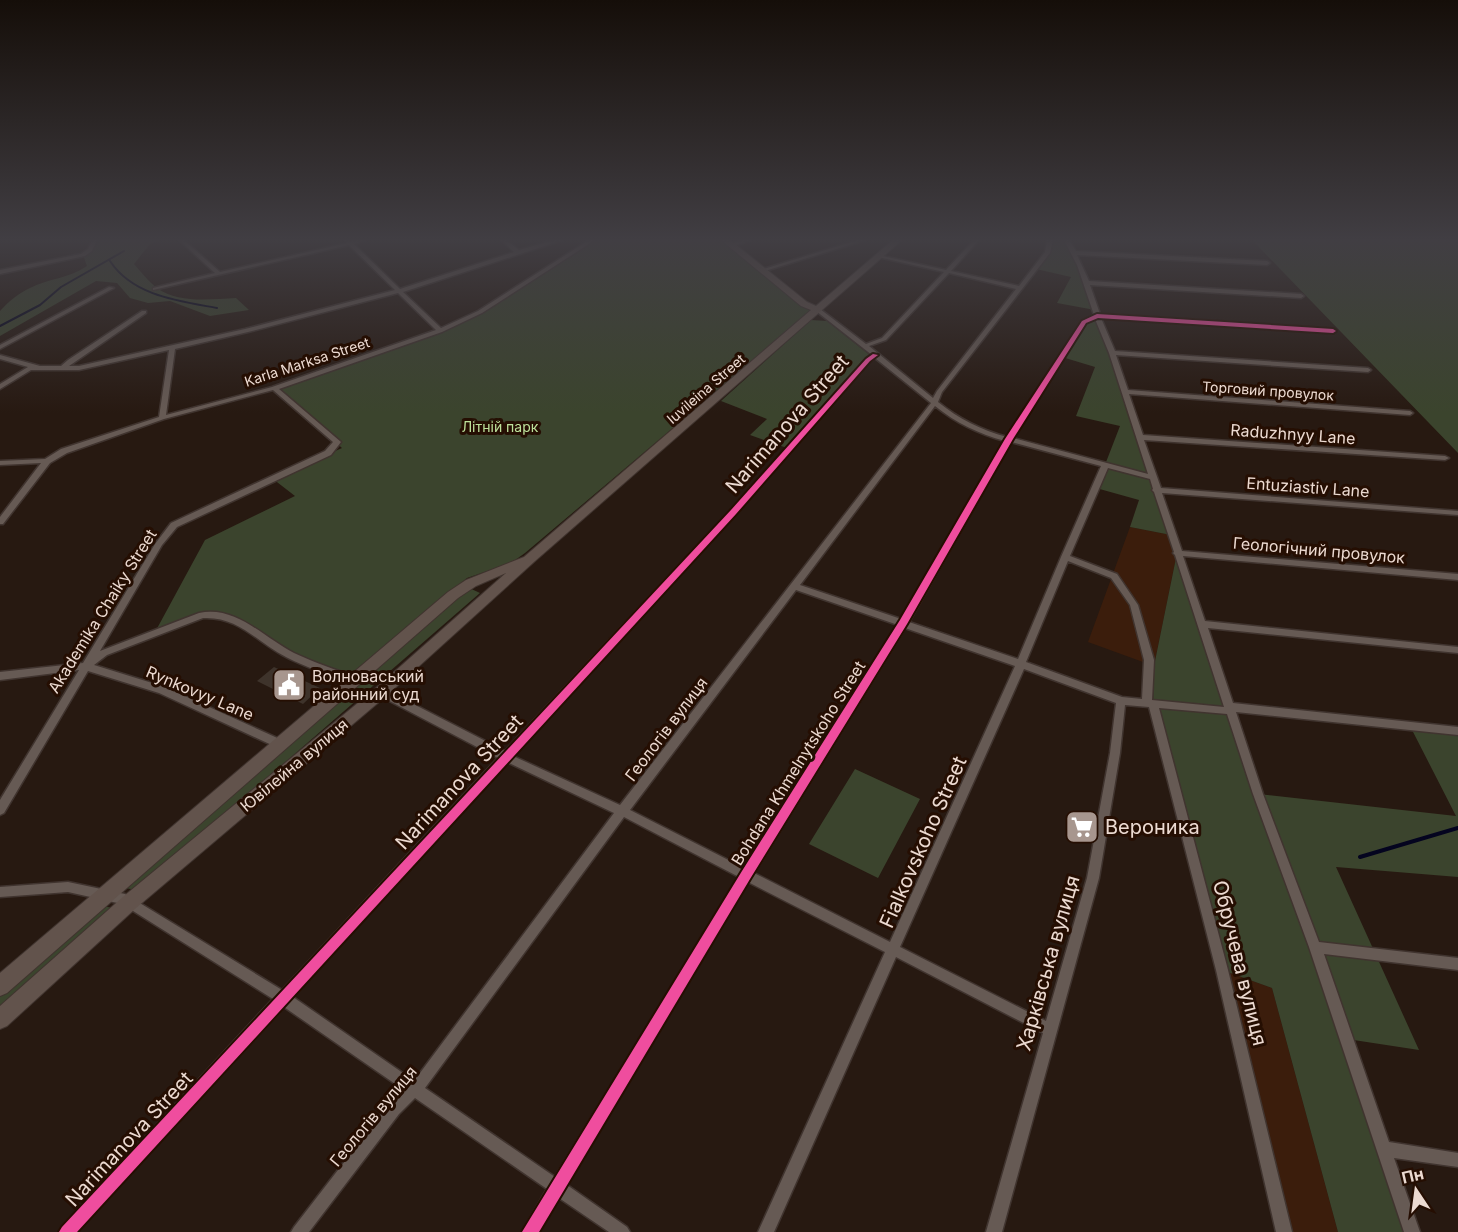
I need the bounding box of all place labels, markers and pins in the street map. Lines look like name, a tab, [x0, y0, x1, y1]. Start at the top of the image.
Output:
place label: Волноваський районний суд	[312, 666, 424, 704]
public building icon: Волноваський районний суд	[271, 667, 307, 703]
supermarket icon: Вероника	[1064, 809, 1100, 845]
place label: Вероника	[1105, 815, 1200, 839]

